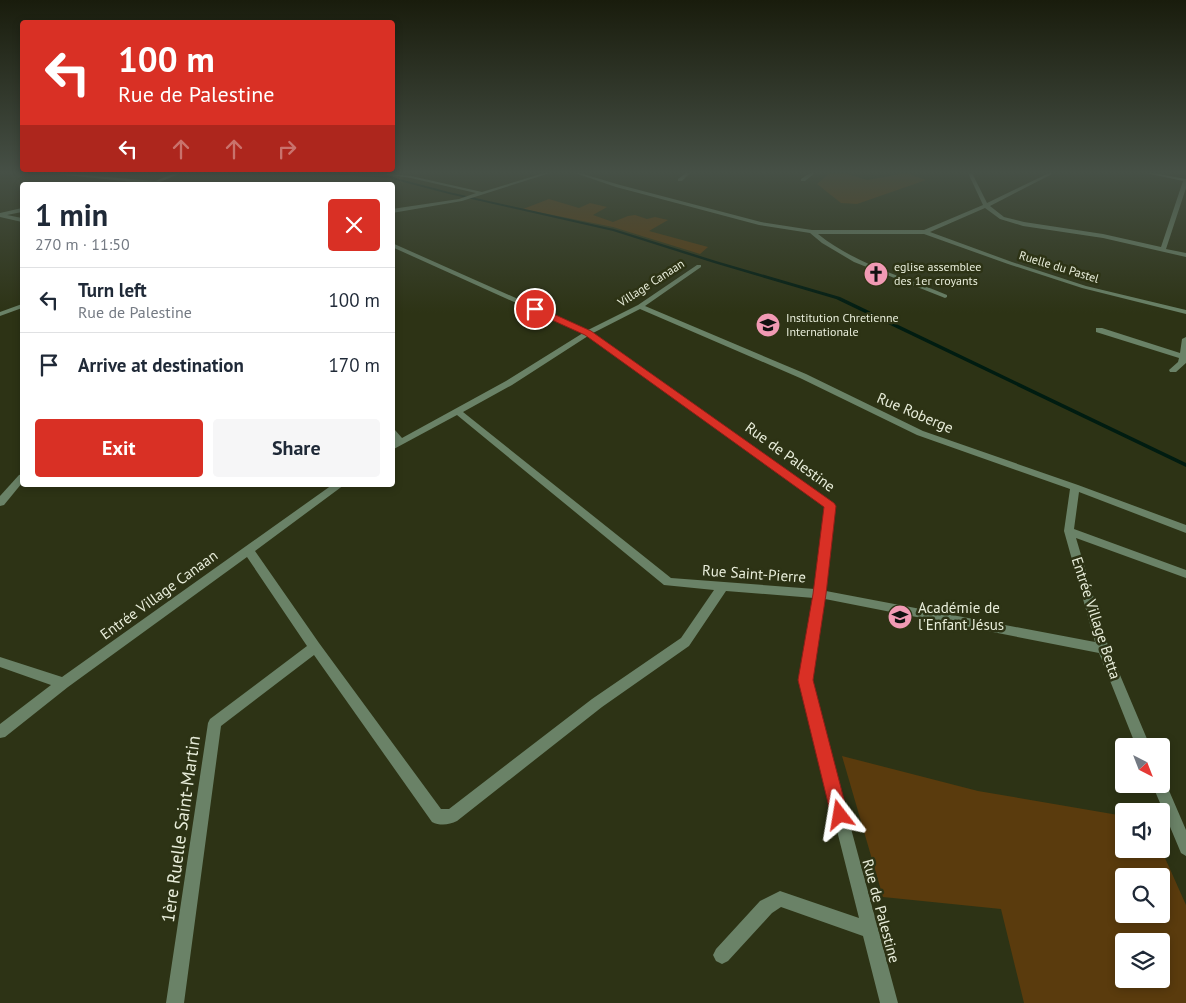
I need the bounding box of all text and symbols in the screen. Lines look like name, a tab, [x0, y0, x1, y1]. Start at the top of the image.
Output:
text: 100 m	[118, 36, 215, 82]
icon: left	[35, 40, 100, 105]
text: Rue de Palestine	[118, 80, 275, 108]
icon: left	[114, 135, 142, 163]
icon: ahead	[167, 135, 195, 163]
icon: ahead	[220, 135, 248, 163]
icon: right	[273, 135, 301, 163]
text: 1 min	[35, 195, 108, 234]
button: close	[328, 199, 380, 251]
text: 270 m · 11:50	[35, 234, 130, 254]
street label: Ruelle du Pastel	[1017, 247, 1101, 286]
street label: Village Canaan	[614, 255, 687, 310]
place label: eglise assemblee des 1er croyants	[894, 259, 981, 288]
church icon: eglise assemblee des 1er croyants	[863, 261, 889, 287]
text: Turn left	[78, 278, 147, 302]
icon: left	[35, 286, 63, 314]
text: 100 m	[328, 288, 380, 312]
pin	[514, 288, 556, 330]
icon: arrive	[521, 295, 549, 323]
text: Rue de Palestine	[78, 302, 192, 322]
place label: Institution Chretienne Internationale	[786, 310, 899, 339]
school or university icon: Institution Chretienne Internationale	[755, 312, 781, 338]
icon: arrive	[35, 351, 63, 379]
text: Arrive at destination	[78, 353, 244, 377]
text: 170 m	[328, 353, 380, 377]
street label: Rue Roberge	[874, 388, 956, 437]
street label: Rue de Palestine	[742, 418, 839, 496]
button: Exit	[35, 419, 203, 477]
button: Share	[213, 419, 380, 477]
street label: Entrée Village Canaan	[96, 546, 221, 644]
street label: Entrée Village Betta	[1068, 554, 1125, 681]
street label: Rue Saint-Pierre	[702, 560, 807, 587]
place label: Académie de l'Enfant Jésus	[918, 598, 1004, 634]
school or university icon: Académie de l'Enfant Jésus	[887, 604, 913, 630]
street label: 1ère Ruelle Saint-Martin	[156, 734, 205, 924]
north arrow	[1115, 738, 1170, 792]
map controls	[1115, 738, 1170, 988]
position arrow	[813, 788, 865, 840]
button: sound	[1115, 803, 1170, 858]
street label: Rue de Palestine	[858, 857, 904, 965]
button: search	[1115, 868, 1170, 923]
button: layers	[1115, 933, 1170, 988]

